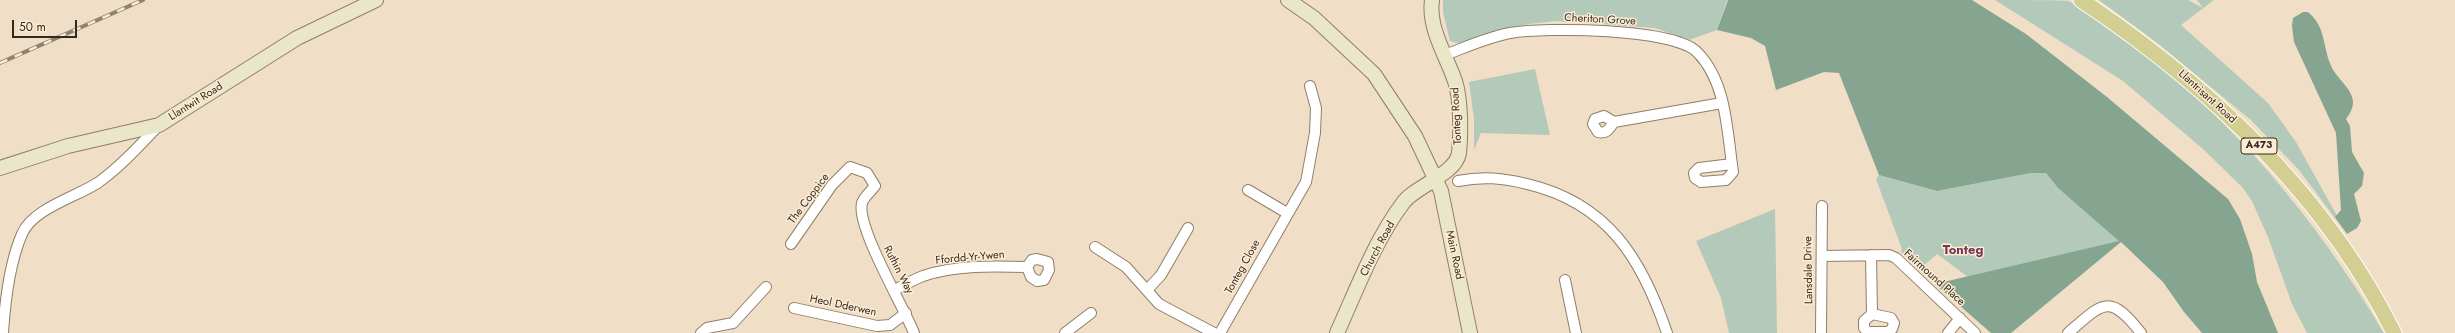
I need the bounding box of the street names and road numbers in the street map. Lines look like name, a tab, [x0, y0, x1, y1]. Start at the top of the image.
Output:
street label: Cheriton Grove	[1564, 12, 1636, 28]
street label: Llantrisant Road	[2175, 68, 2239, 126]
street label: Llantwit Road	[167, 80, 225, 124]
street label: Tonteg Road	[1449, 87, 1465, 145]
road number: A473	[2241, 138, 2277, 154]
street label: The Coppice	[786, 171, 832, 227]
street label: Church Road	[1358, 219, 1398, 279]
street label: Main Road	[1442, 229, 1466, 281]
street label: Lansdale Drive	[1802, 236, 1816, 304]
street label: Tonteg Close	[1223, 238, 1263, 296]
street label: Ruthin Way	[880, 244, 916, 296]
street label: Fairmound Place	[1901, 247, 1967, 309]
street label: Ffordd-Yr-Ywen	[935, 248, 1005, 268]
street label: Heol Dderwen	[809, 293, 877, 319]

